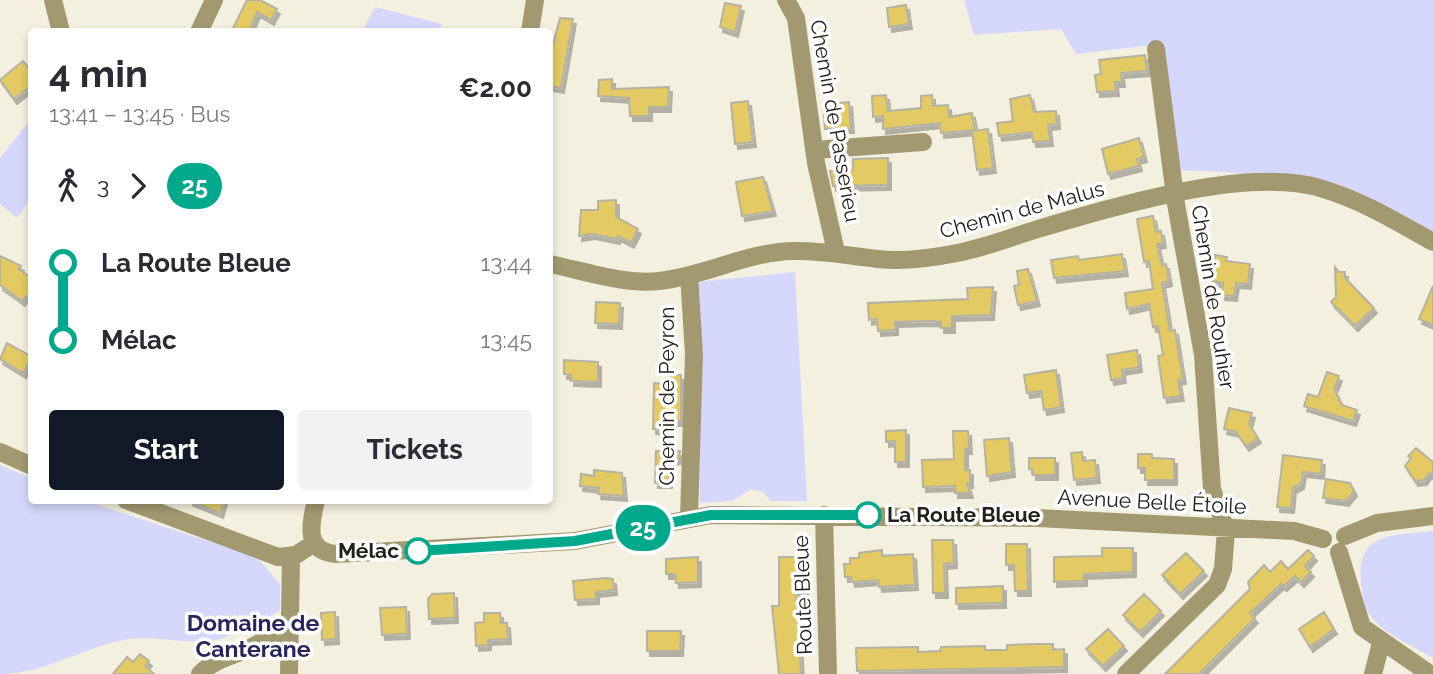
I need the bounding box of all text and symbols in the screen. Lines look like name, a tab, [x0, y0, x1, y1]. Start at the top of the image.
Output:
street label: Chemin de Passerieu	[805, 18, 866, 224]
text: 4 min	[49, 51, 148, 96]
text: €2.00	[459, 73, 532, 103]
text: 13:41 – 13:45 · Bus	[49, 100, 230, 127]
icon: walk	[49, 167, 87, 205]
icon: forward	[119, 167, 157, 205]
text: 25	[181, 171, 208, 200]
text: 3	[97, 172, 109, 199]
street label: Chemin de Malus	[937, 176, 1107, 243]
street label: Chemin de Rouhier	[1187, 203, 1240, 391]
text: La Route Bleue	[101, 248, 291, 278]
text: 13:44	[480, 249, 532, 276]
street label: Chemin de Peyron	[654, 306, 679, 486]
text: Mélac	[101, 325, 177, 355]
text: 13:45	[480, 326, 532, 353]
button: Start	[49, 410, 284, 490]
button: Tickets	[298, 410, 532, 490]
street label: Avenue Belle Étoile	[1057, 484, 1247, 519]
marker: La Route Bleue	[855, 502, 881, 528]
place label: La Route Bleue	[887, 502, 1041, 527]
line badge: 25	[612, 505, 674, 551]
text: 25	[630, 513, 656, 542]
street label: Route Bleue	[788, 535, 817, 655]
place label: Mélac	[338, 538, 399, 563]
marker: Mélac	[405, 538, 431, 564]
district label: Domaine de Canterane	[187, 609, 320, 662]

